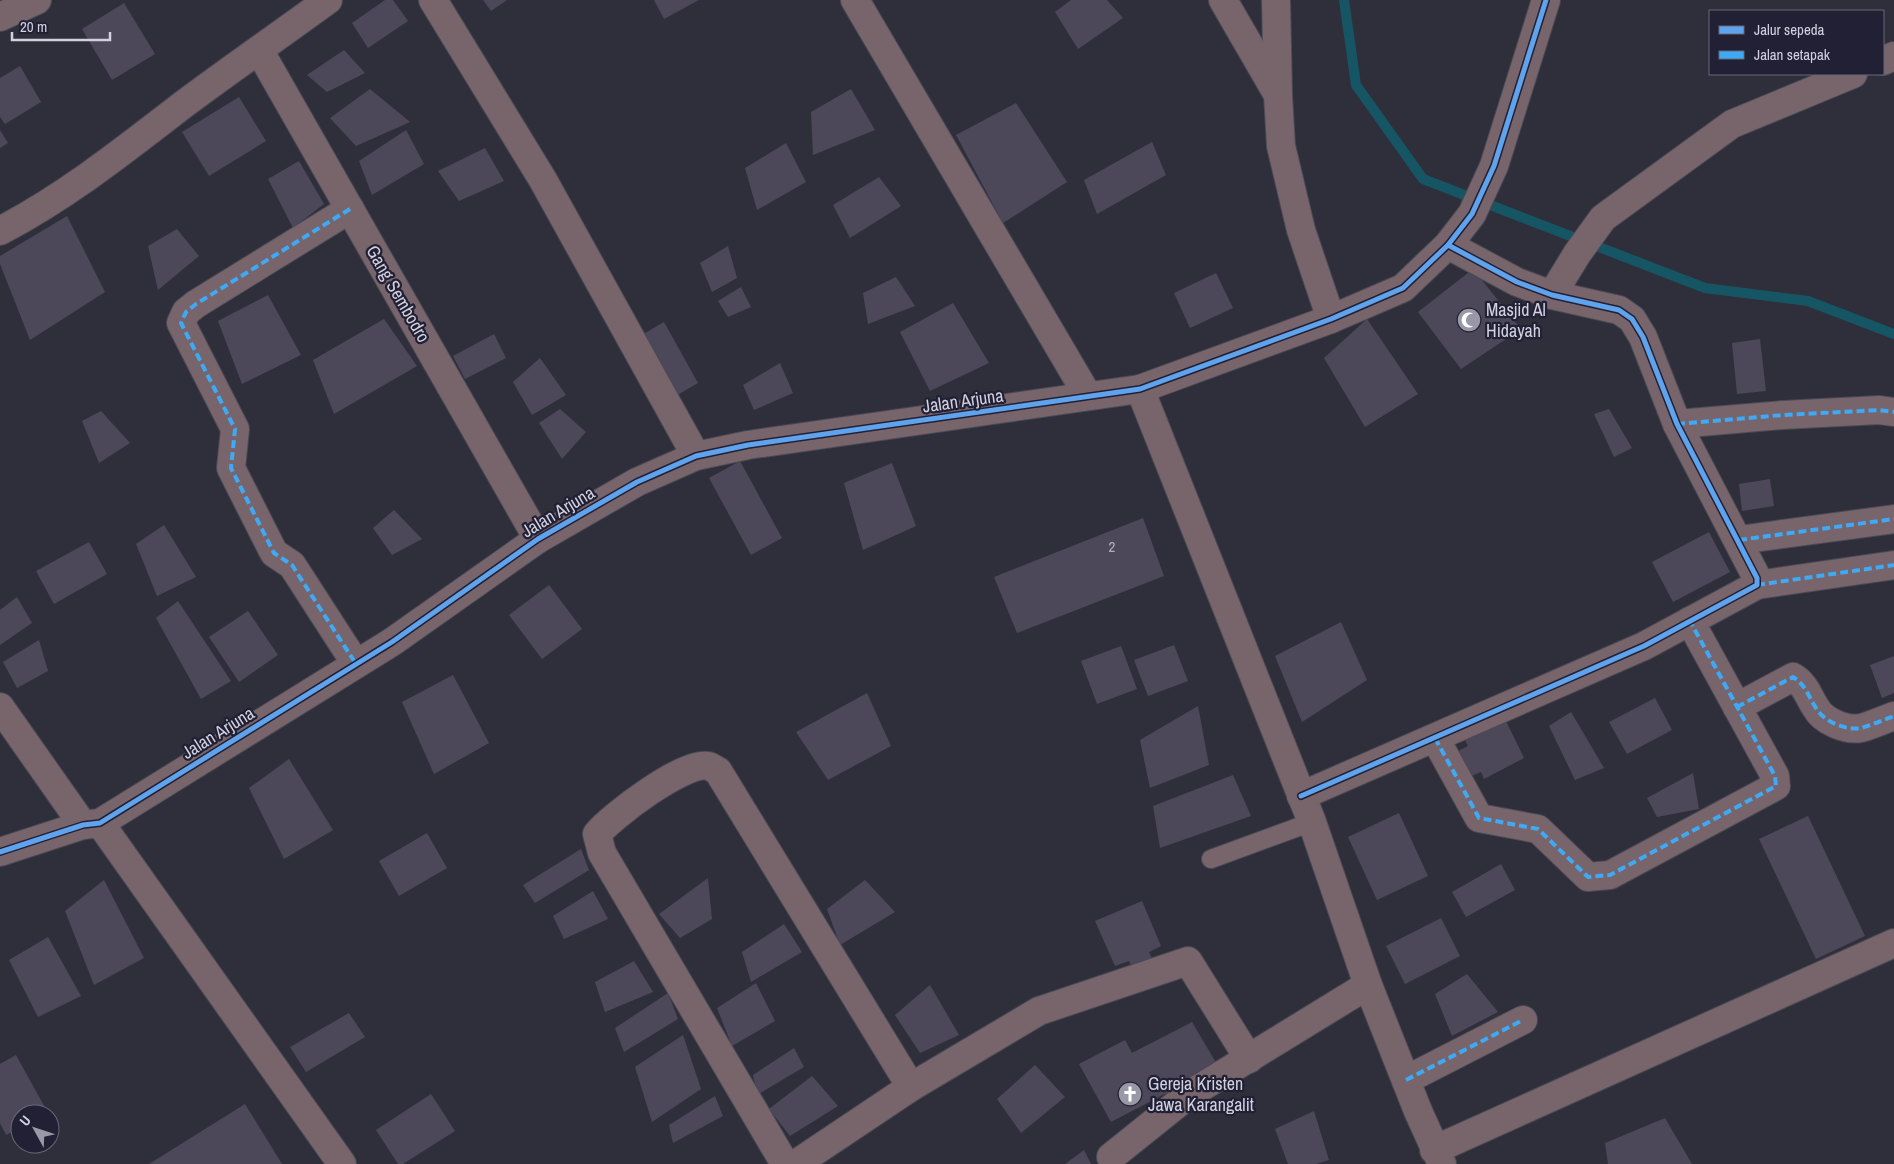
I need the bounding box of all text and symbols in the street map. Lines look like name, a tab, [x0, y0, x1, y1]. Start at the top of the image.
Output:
scale bar	[12, 10, 110, 42]
legend	[1709, 10, 1884, 75]
text: 20 m	[20, 16, 47, 37]
text: Jalur sepeda	[1754, 19, 1825, 40]
text: Jalan setapak	[1754, 44, 1831, 65]
street label: Gang Sembodro	[361, 241, 436, 347]
place label: Masjid Al Hidayah	[1486, 297, 1546, 343]
mosque icon: Masjid Al Hidayah	[1456, 307, 1482, 333]
street label: Jalan Arjuna	[921, 382, 1005, 419]
street label: Jalan Arjuna	[516, 480, 599, 543]
house number: 2	[1109, 536, 1116, 557]
street label: Jalan Arjuna	[177, 700, 259, 765]
place label: Gereja Kristen Jawa Karangalit	[1148, 1071, 1254, 1117]
church icon: Gereja Kristen Jawa Karangalit	[1117, 1081, 1143, 1107]
north arrow	[10, 1104, 60, 1154]
text: U	[15, 1112, 35, 1130]

